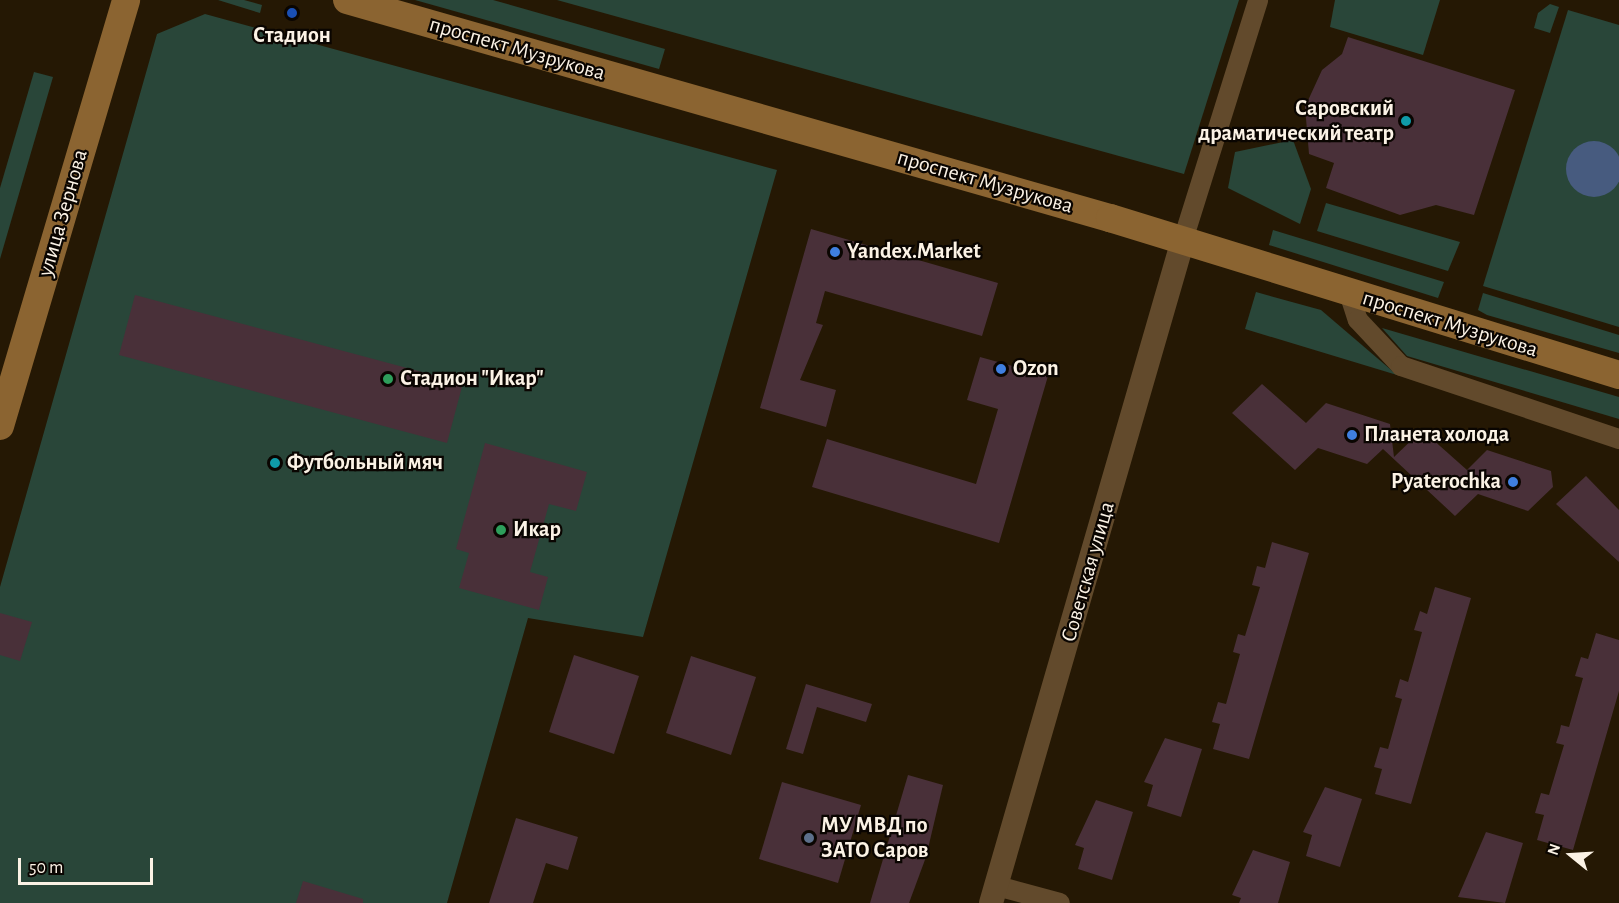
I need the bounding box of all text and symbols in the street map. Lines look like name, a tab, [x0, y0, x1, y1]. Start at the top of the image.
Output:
marker: Стадион	[285, 6, 299, 20]
street label: проспект Музрукова	[426, 11, 608, 87]
place label: Стадион	[253, 23, 331, 49]
place label: Саровский драматический театр	[1198, 95, 1394, 146]
marker: Саровский драматический театр	[1399, 114, 1413, 128]
street label: проспект Музрукова	[894, 144, 1076, 220]
street label: улица Зернова	[32, 147, 94, 279]
place label: Yandex.Market	[847, 239, 981, 265]
marker: Yandex.Market	[828, 245, 842, 259]
street label: проспект Музрукова	[1359, 285, 1541, 363]
place label: Ozon	[1013, 356, 1059, 382]
marker: Ozon	[994, 362, 1008, 376]
place label: Стадион "Икар"	[400, 366, 544, 392]
marker: Стадион "Икар"	[381, 372, 395, 386]
place label: Планета холода	[1364, 422, 1509, 448]
marker: Планета холода	[1345, 428, 1359, 442]
place label: Футбольный мяч	[287, 450, 443, 476]
marker: Футбольный мяч	[268, 456, 282, 470]
place label: Pyaterochka	[1391, 469, 1501, 495]
marker: Pyaterochka	[1506, 475, 1520, 489]
street label: Советская улица	[1055, 499, 1121, 645]
place label: Икар	[513, 517, 561, 543]
marker: Икар	[494, 523, 508, 537]
place label: МУ МВД по ЗАТО Саров	[821, 812, 929, 864]
north arrow	[1541, 825, 1601, 885]
marker: МУ МВД по ЗАТО Саров	[802, 831, 816, 845]
text: N	[1545, 842, 1563, 857]
scale bar	[21, 846, 156, 884]
text: 50 m	[29, 859, 63, 877]

